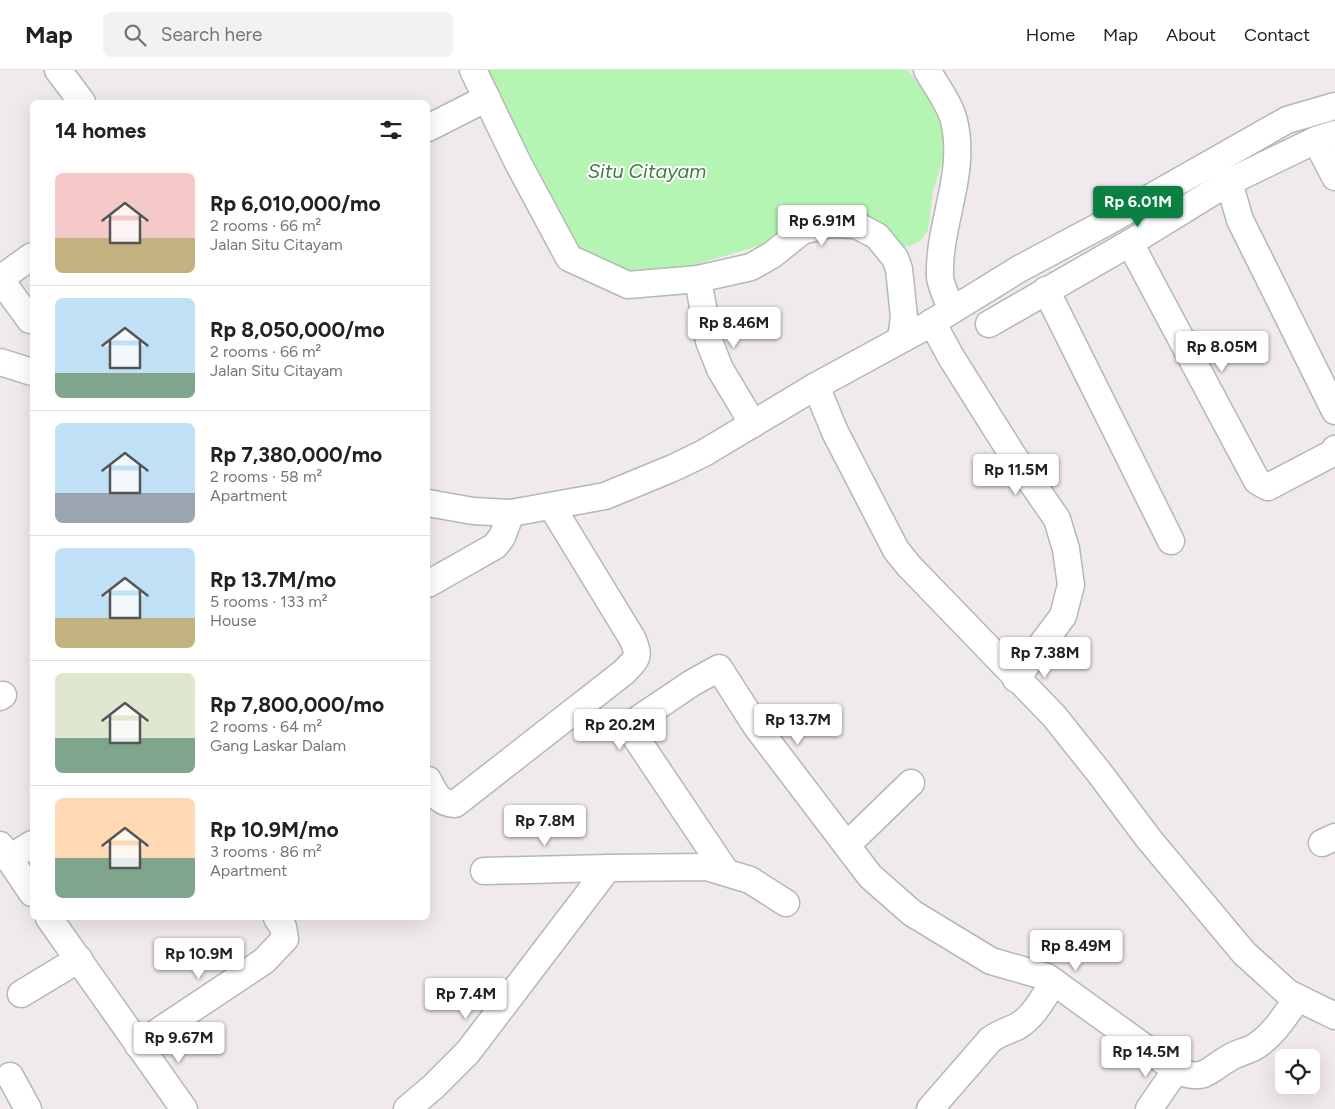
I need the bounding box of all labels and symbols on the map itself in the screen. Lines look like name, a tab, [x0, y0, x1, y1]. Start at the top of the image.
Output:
water label: Situ Citayam	[588, 159, 706, 183]
pin: Rp 6.01M	[1086, 186, 1190, 228]
pin: Rp 6.91M	[770, 204, 874, 247]
pin: Rp 8.46M	[682, 306, 786, 349]
pin: Rp 8.05M	[1170, 330, 1274, 373]
pin: Rp 11.5M	[964, 454, 1068, 496]
pin: Rp 7.38M	[993, 636, 1097, 679]
pin: Rp 13.7M	[746, 704, 850, 746]
pin: Rp 20.2M	[568, 708, 672, 751]
pin: Rp 7.8M	[499, 804, 591, 847]
pin: Rp 8.49M	[1024, 930, 1128, 972]
pin: Rp 10.9M	[147, 938, 251, 980]
pin: Rp 7.4M	[420, 978, 512, 1020]
pin: Rp 9.67M	[127, 1022, 231, 1064]
pin: Rp 14.5M	[1094, 1036, 1198, 1078]

